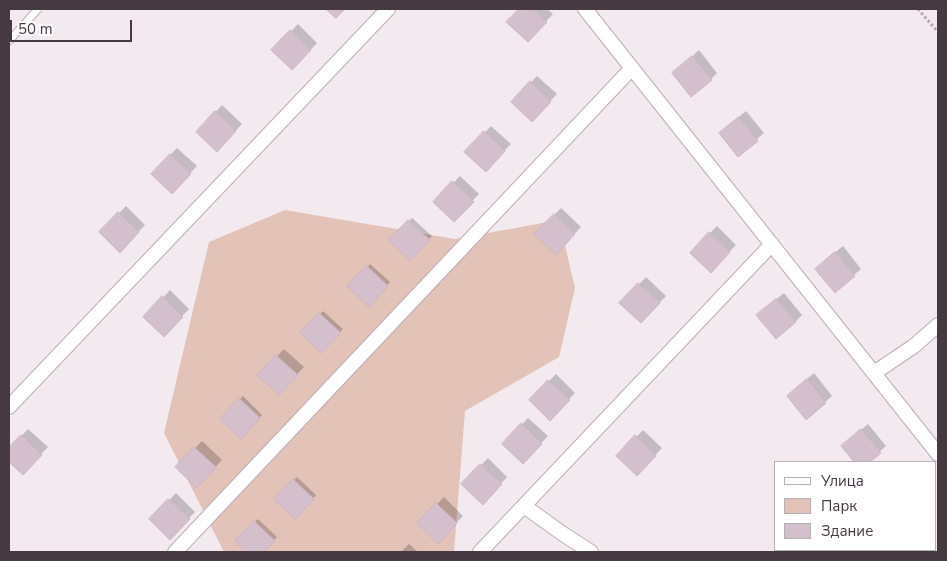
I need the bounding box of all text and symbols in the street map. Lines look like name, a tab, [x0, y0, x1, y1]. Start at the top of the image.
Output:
scale bar	[12, 10, 135, 42]
text: 50 m	[18, 19, 53, 39]
legend	[774, 461, 937, 551]
text: Улица	[821, 471, 864, 491]
text: Парк	[821, 496, 857, 516]
text: Здание	[821, 521, 873, 541]

